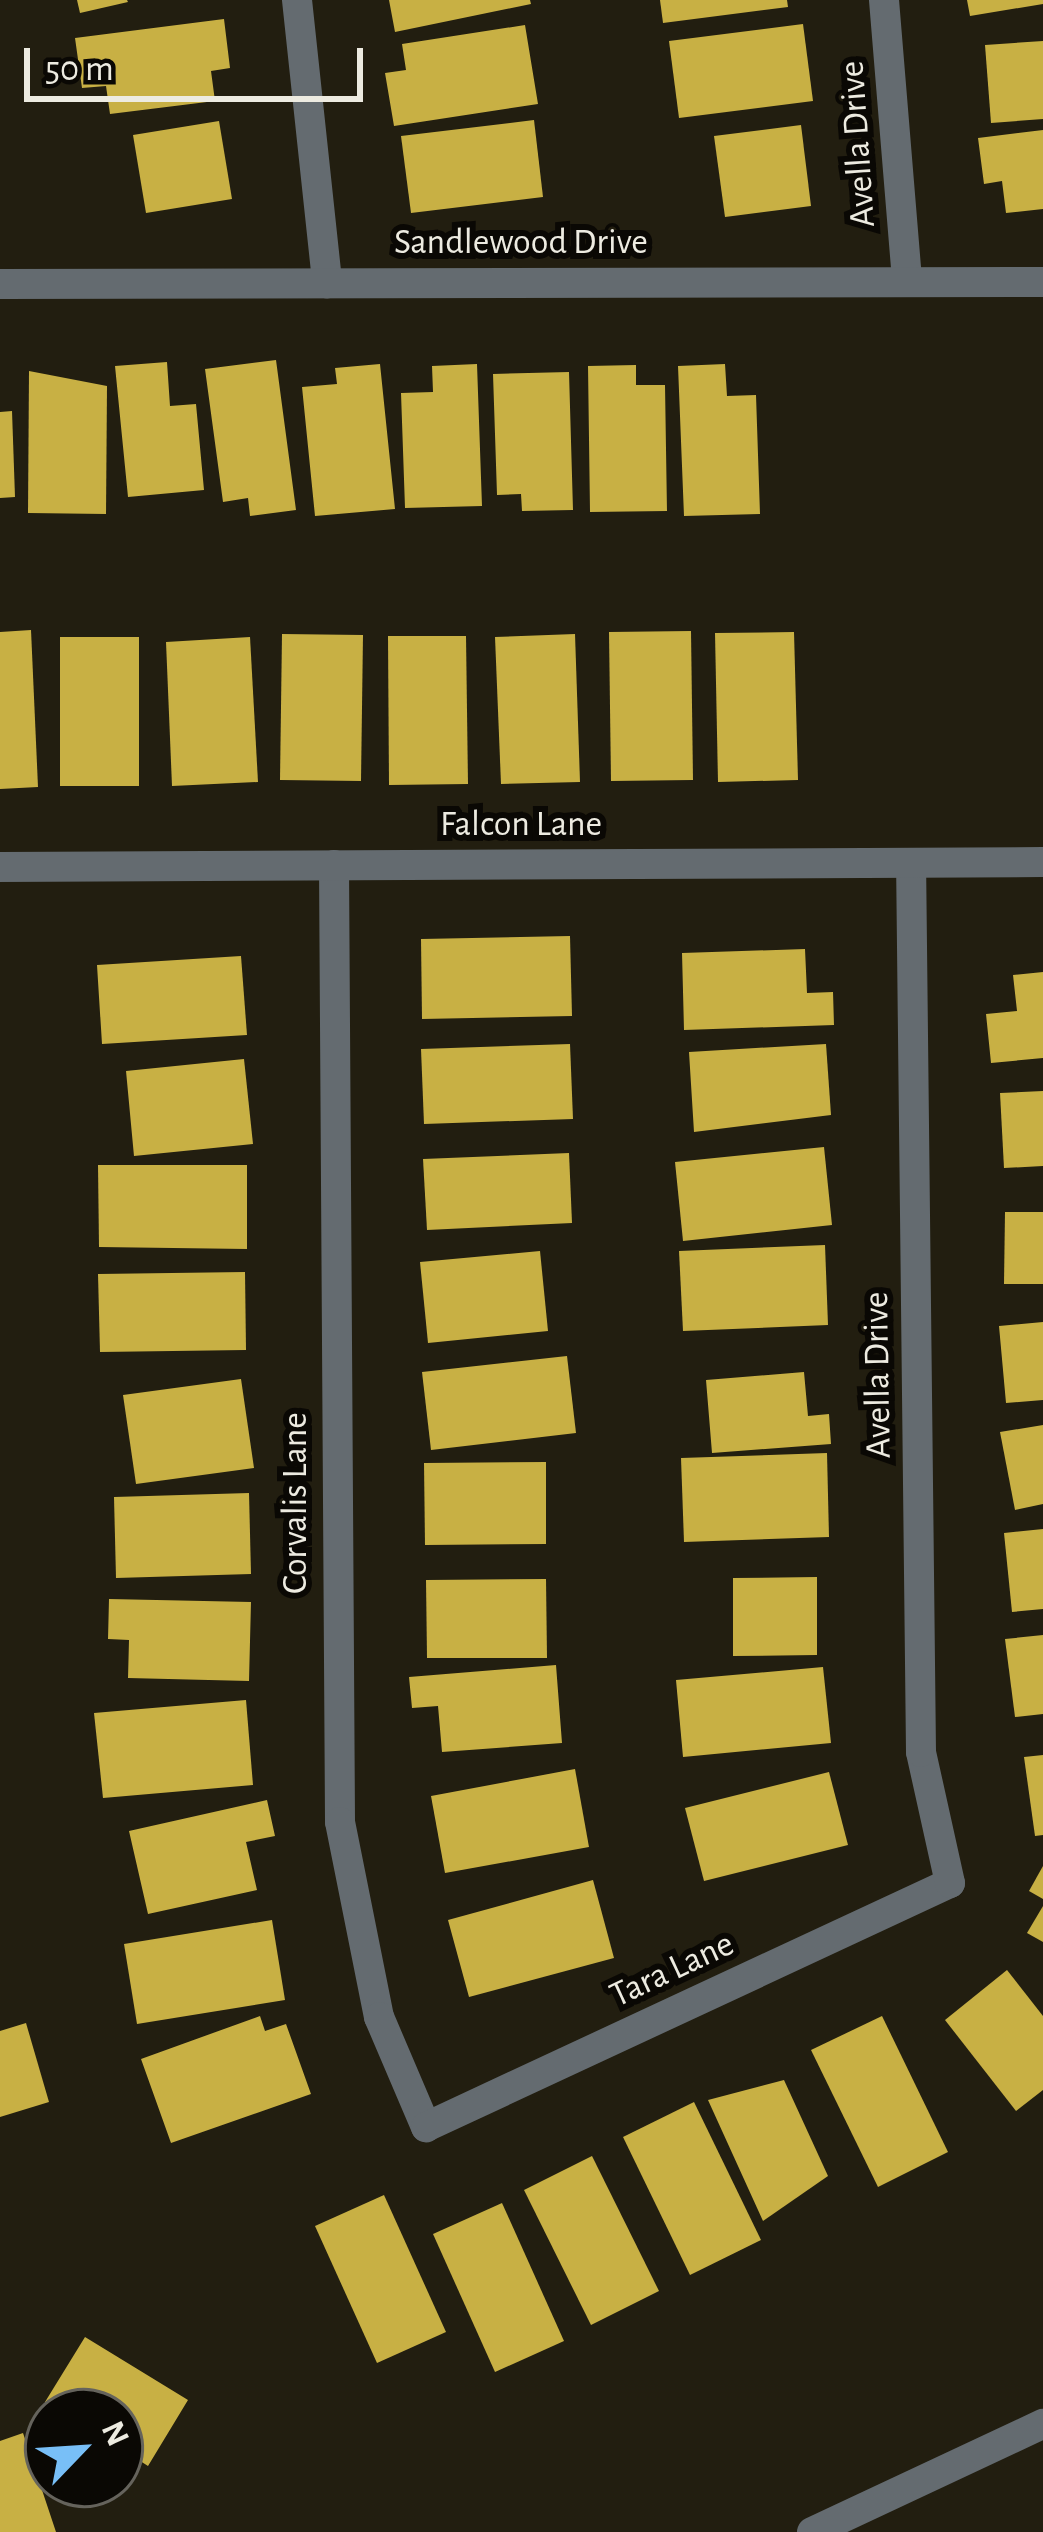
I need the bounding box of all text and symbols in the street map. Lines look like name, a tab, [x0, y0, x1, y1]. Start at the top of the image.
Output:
scale bar	[30, 24, 369, 98]
text: 50 m	[45, 51, 114, 87]
street label: Avella Drive	[831, 59, 885, 229]
street label: Sandlewood Drive	[394, 221, 648, 265]
street label: Falcon Lane	[440, 803, 602, 847]
street label: Avella Drive	[855, 1291, 901, 1459]
street label: Corvalis Lane	[274, 1412, 318, 1594]
street label: Tara Lane	[603, 1923, 741, 2017]
north arrow	[24, 2388, 144, 2508]
text: N	[95, 2416, 134, 2451]

